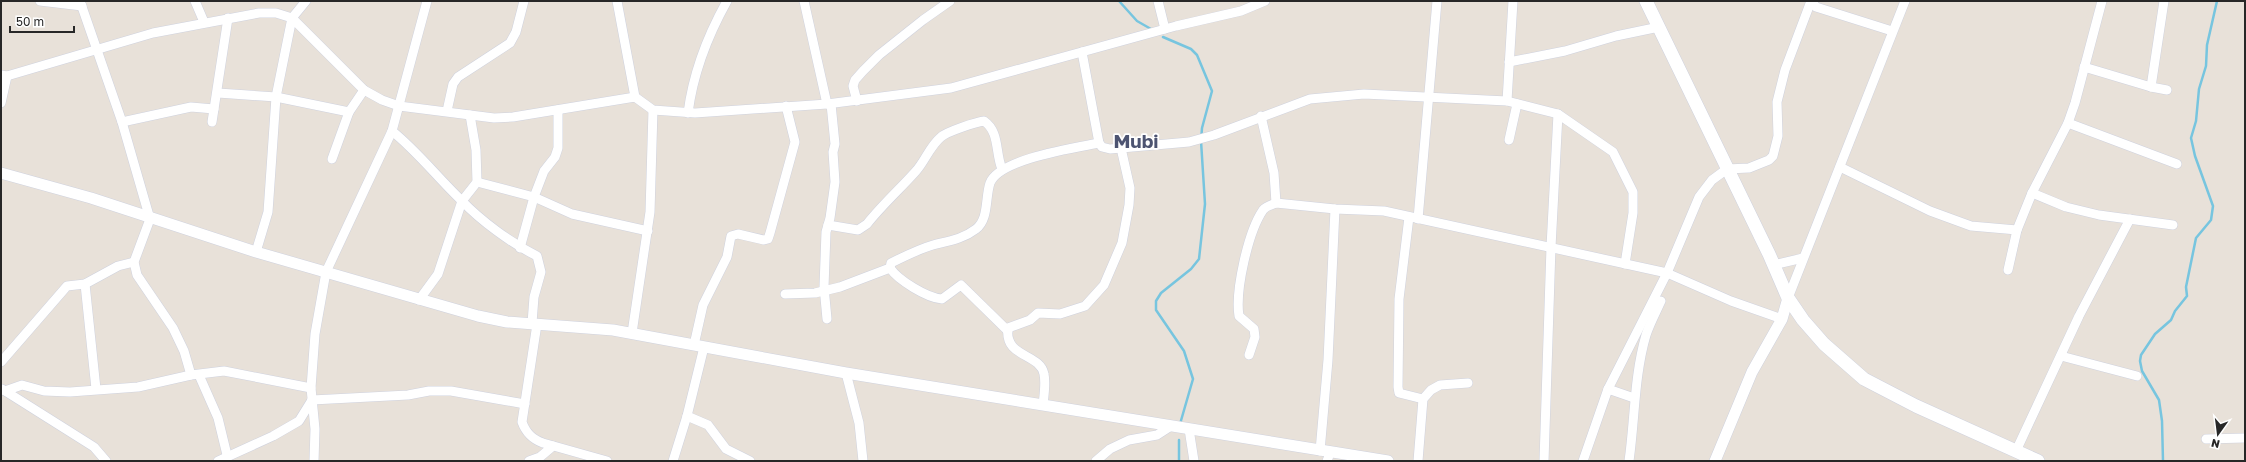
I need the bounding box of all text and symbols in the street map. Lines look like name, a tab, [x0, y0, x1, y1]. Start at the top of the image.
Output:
scale bar	[10, 8, 74, 34]
text: 50 m	[16, 14, 44, 29]
district label: Mubi	[1113, 129, 1159, 152]
north arrow	[2198, 414, 2238, 454]
text: N	[2210, 437, 2221, 452]

